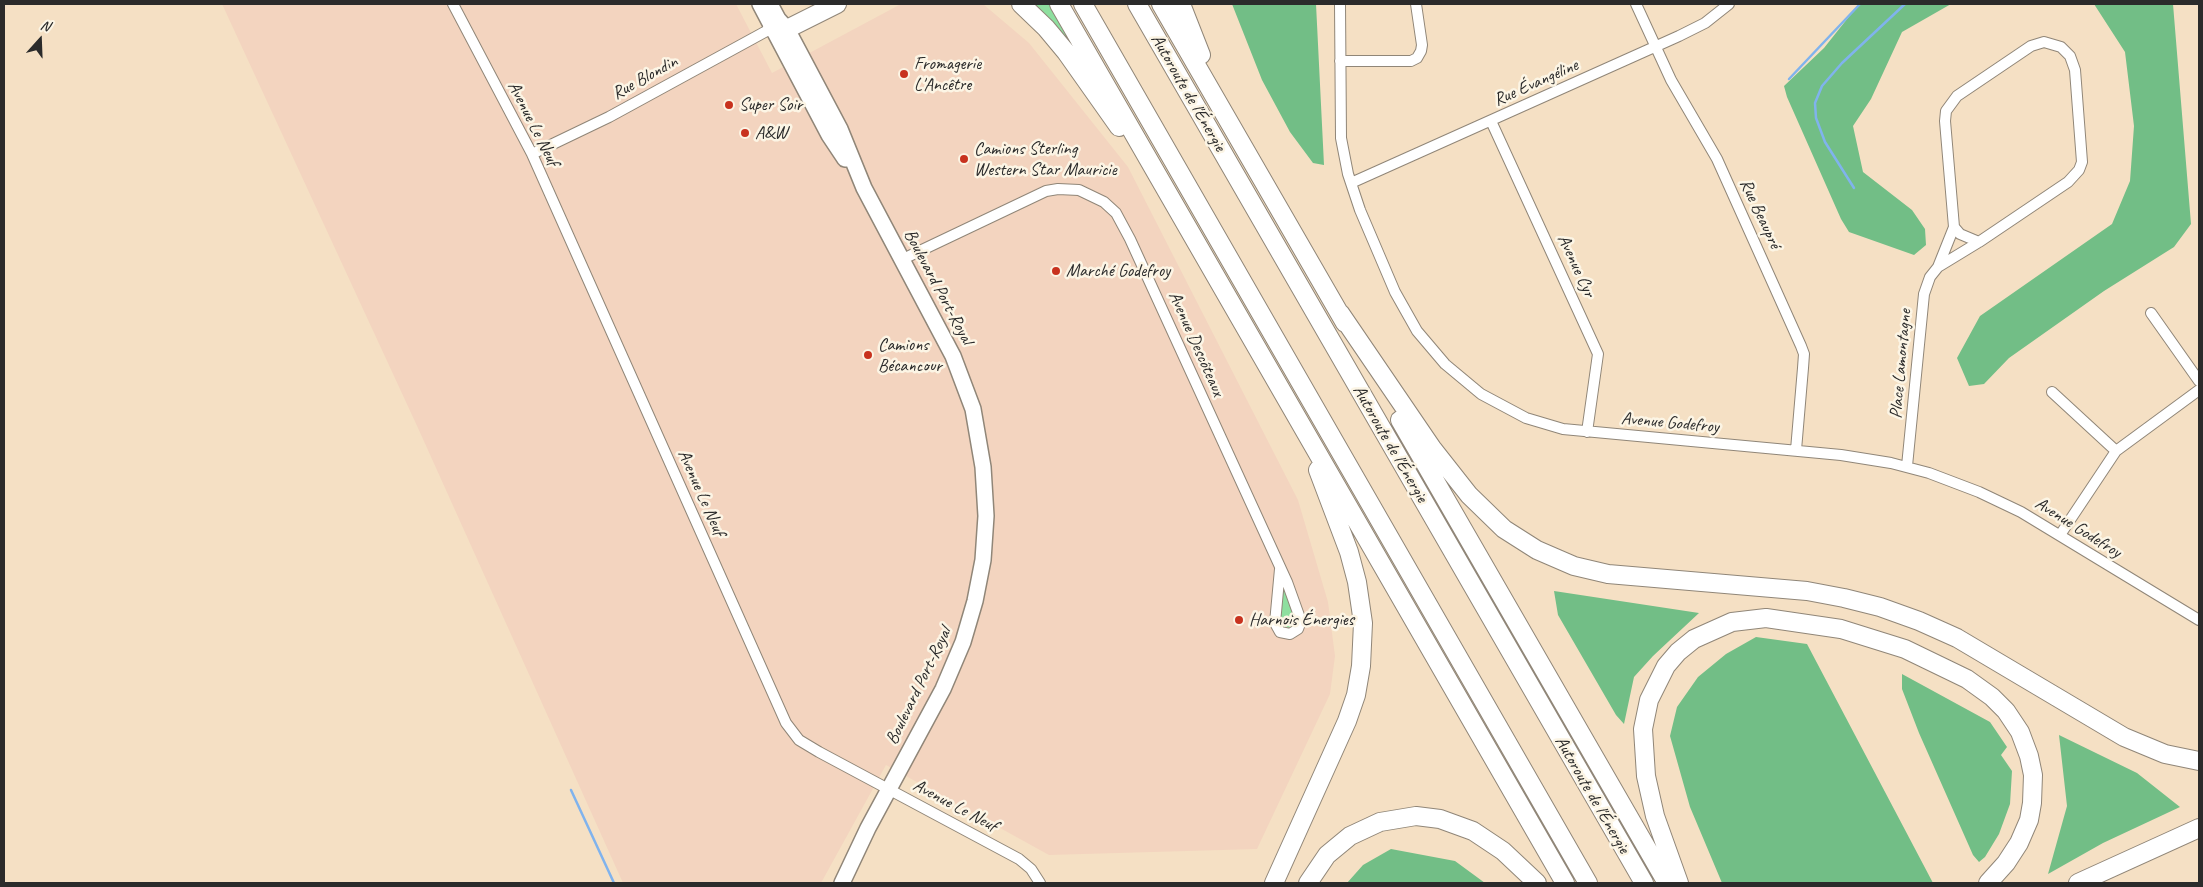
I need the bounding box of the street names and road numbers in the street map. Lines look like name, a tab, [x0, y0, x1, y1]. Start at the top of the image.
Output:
street label: Autoroute de l'Énergie	[1146, 31, 1230, 155]
street label: Rue Blondin	[608, 51, 682, 105]
street label: Rue Évangéline	[1490, 55, 1582, 111]
street label: Avenue Le Neuf	[502, 78, 564, 170]
street label: Rue Beaupré	[1735, 176, 1785, 252]
street label: Boulevard Port-Royal	[899, 226, 977, 348]
street label: Avenue Cyr	[1552, 231, 1600, 301]
street label: Avenue Descôteaux	[1163, 288, 1229, 400]
street label: Place Lamontagne	[1885, 308, 1917, 420]
street label: Autoroute de l'Énergie	[1348, 382, 1432, 506]
street label: Avenue Godefroy	[1620, 408, 1720, 438]
street label: Avenue Le Neuf	[672, 446, 730, 540]
street label: Avenue Godefroy	[2031, 493, 2125, 563]
street label: Boulevard Port-Royal	[881, 624, 957, 748]
street label: Autoroute de l'Énergie	[1550, 733, 1634, 857]
street label: Avenue Le Neuf	[909, 775, 1001, 837]

